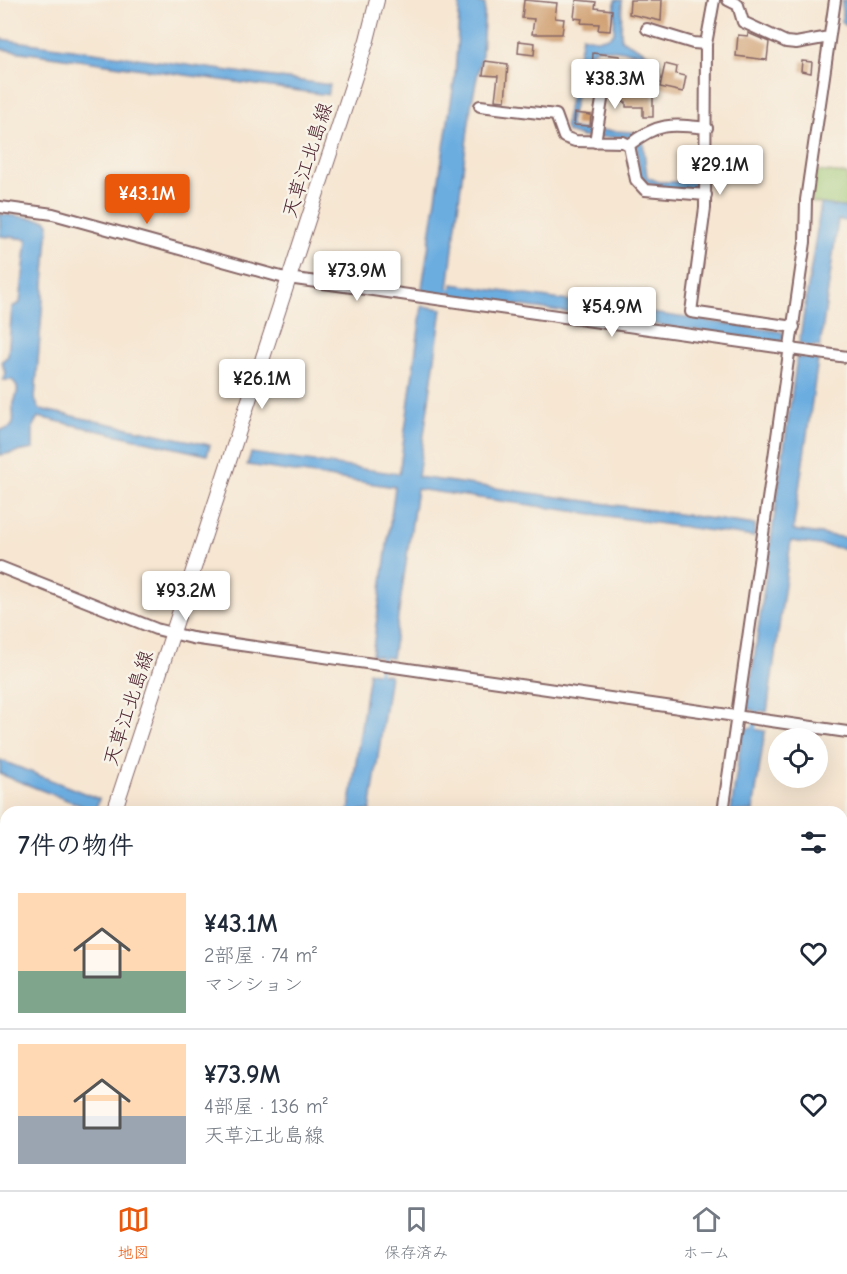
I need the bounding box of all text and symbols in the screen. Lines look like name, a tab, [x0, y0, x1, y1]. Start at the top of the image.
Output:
pin: ¥38.3M	[566, 59, 664, 110]
text: ¥38.3M	[585, 67, 645, 90]
street label: 天草江北島線	[278, 100, 337, 221]
pin: ¥29.1M	[671, 145, 769, 196]
text: ¥29.1M	[691, 153, 749, 176]
pin: ¥43.1M	[98, 174, 196, 225]
text: ¥43.1M	[119, 182, 175, 205]
pin: ¥73.9M	[308, 251, 406, 302]
text: ¥73.9M	[328, 259, 386, 282]
pin: ¥54.9M	[563, 287, 661, 338]
text: ¥54.9M	[582, 295, 642, 318]
pin: ¥26.1M	[213, 359, 311, 410]
text: ¥26.1M	[233, 367, 291, 390]
pin: ¥93.2M	[137, 571, 235, 622]
text: ¥93.2M	[156, 579, 216, 602]
street label: 天草江北島線	[99, 648, 158, 769]
map controls	[768, 728, 828, 788]
button: locate	[768, 728, 828, 788]
icon: filters	[797, 826, 830, 859]
text: 7件の物件	[18, 831, 134, 861]
text: ¥43.1M	[204, 909, 278, 939]
icon: home	[66, 917, 138, 989]
icon: heart	[797, 937, 830, 970]
text: 2部屋 · 74 m²	[204, 944, 317, 967]
text: マンション	[204, 973, 303, 996]
text: ¥73.9M	[204, 1060, 281, 1090]
icon: home	[66, 1068, 138, 1140]
icon: heart	[797, 1088, 830, 1121]
text: 4部屋 · 136 m²	[204, 1095, 328, 1118]
text: 天草江北島線	[204, 1124, 324, 1147]
tab: 地図	[117, 1203, 150, 1263]
tab: 保存済み	[384, 1203, 448, 1263]
tab: ホーム	[683, 1203, 730, 1263]

